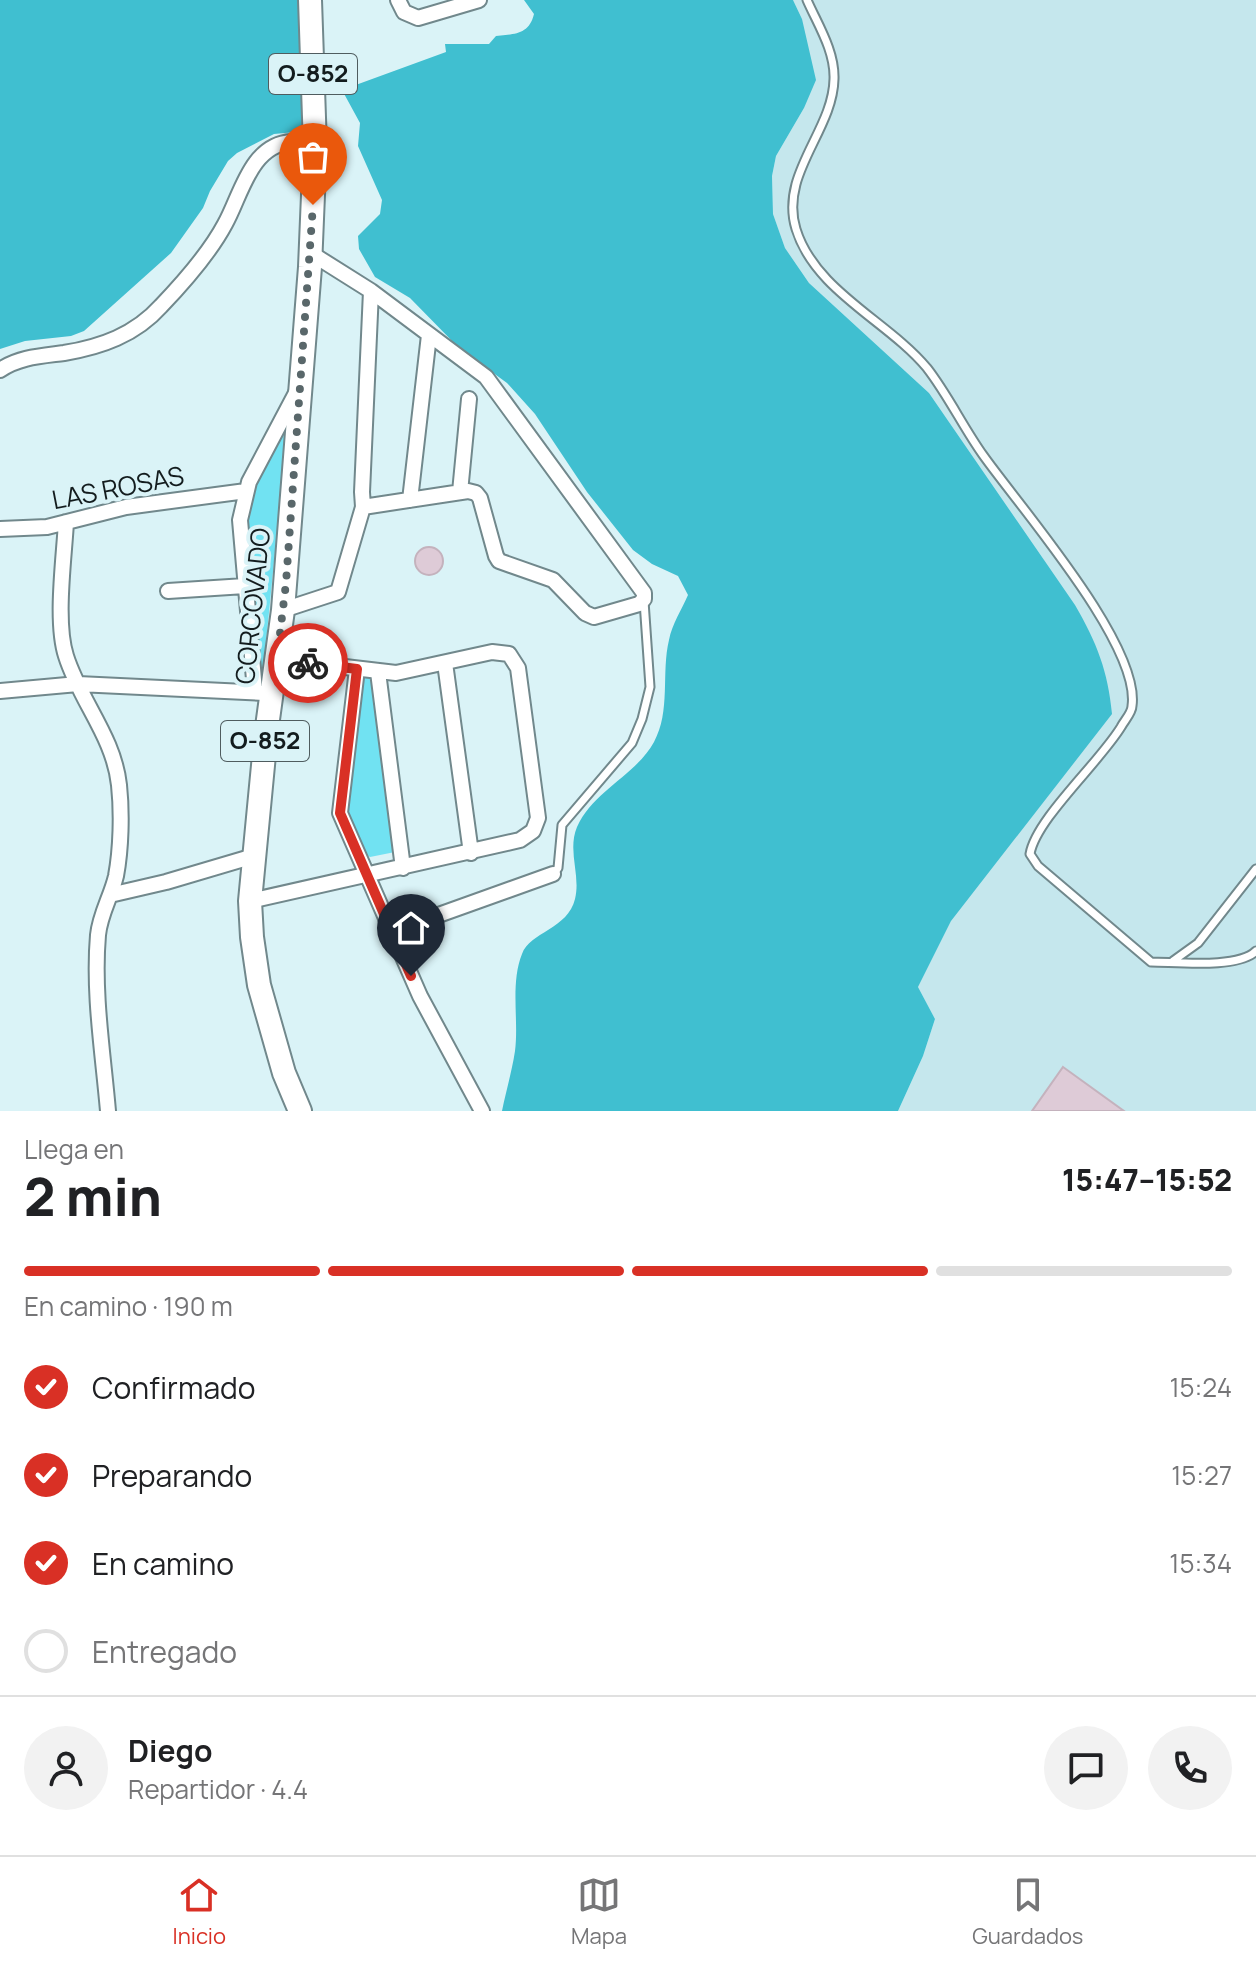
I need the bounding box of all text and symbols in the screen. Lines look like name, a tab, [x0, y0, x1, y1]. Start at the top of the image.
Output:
road number: O-852	[269, 54, 357, 94]
pin	[279, 123, 347, 205]
icon: bag	[291, 135, 335, 179]
street label: LAS ROSAS	[49, 457, 187, 517]
street label: CORCOVADO	[226, 526, 278, 686]
courier	[268, 623, 348, 703]
icon: bike	[286, 641, 330, 685]
road number: O-852	[221, 721, 309, 761]
pin	[377, 894, 445, 976]
icon: home	[389, 906, 433, 950]
text: Llega en	[24, 1131, 124, 1167]
text: 15:47–15:52	[1062, 1159, 1232, 1200]
text: 2 min	[24, 1161, 162, 1232]
text: En camino · 190 m	[24, 1288, 233, 1324]
icon: check	[24, 1365, 68, 1409]
text: Confirmado	[92, 1367, 256, 1408]
text: 15:24	[1169, 1369, 1232, 1405]
icon: check	[24, 1453, 68, 1497]
text: Preparando	[92, 1455, 252, 1496]
text: 15:27	[1171, 1457, 1232, 1493]
icon: check	[24, 1541, 68, 1585]
text: En camino	[92, 1543, 234, 1584]
text: 15:34	[1169, 1545, 1232, 1581]
text: Entregado	[92, 1631, 237, 1672]
button: person	[24, 1726, 108, 1810]
button: chat	[1044, 1726, 1128, 1810]
button: phone	[1148, 1726, 1232, 1810]
text: Diego	[128, 1730, 213, 1771]
text: Repartidor · 4.4	[128, 1771, 308, 1807]
tab: Inicio	[173, 1873, 226, 1951]
tab: Mapa	[571, 1873, 627, 1951]
tab: Guardados	[972, 1873, 1083, 1951]

